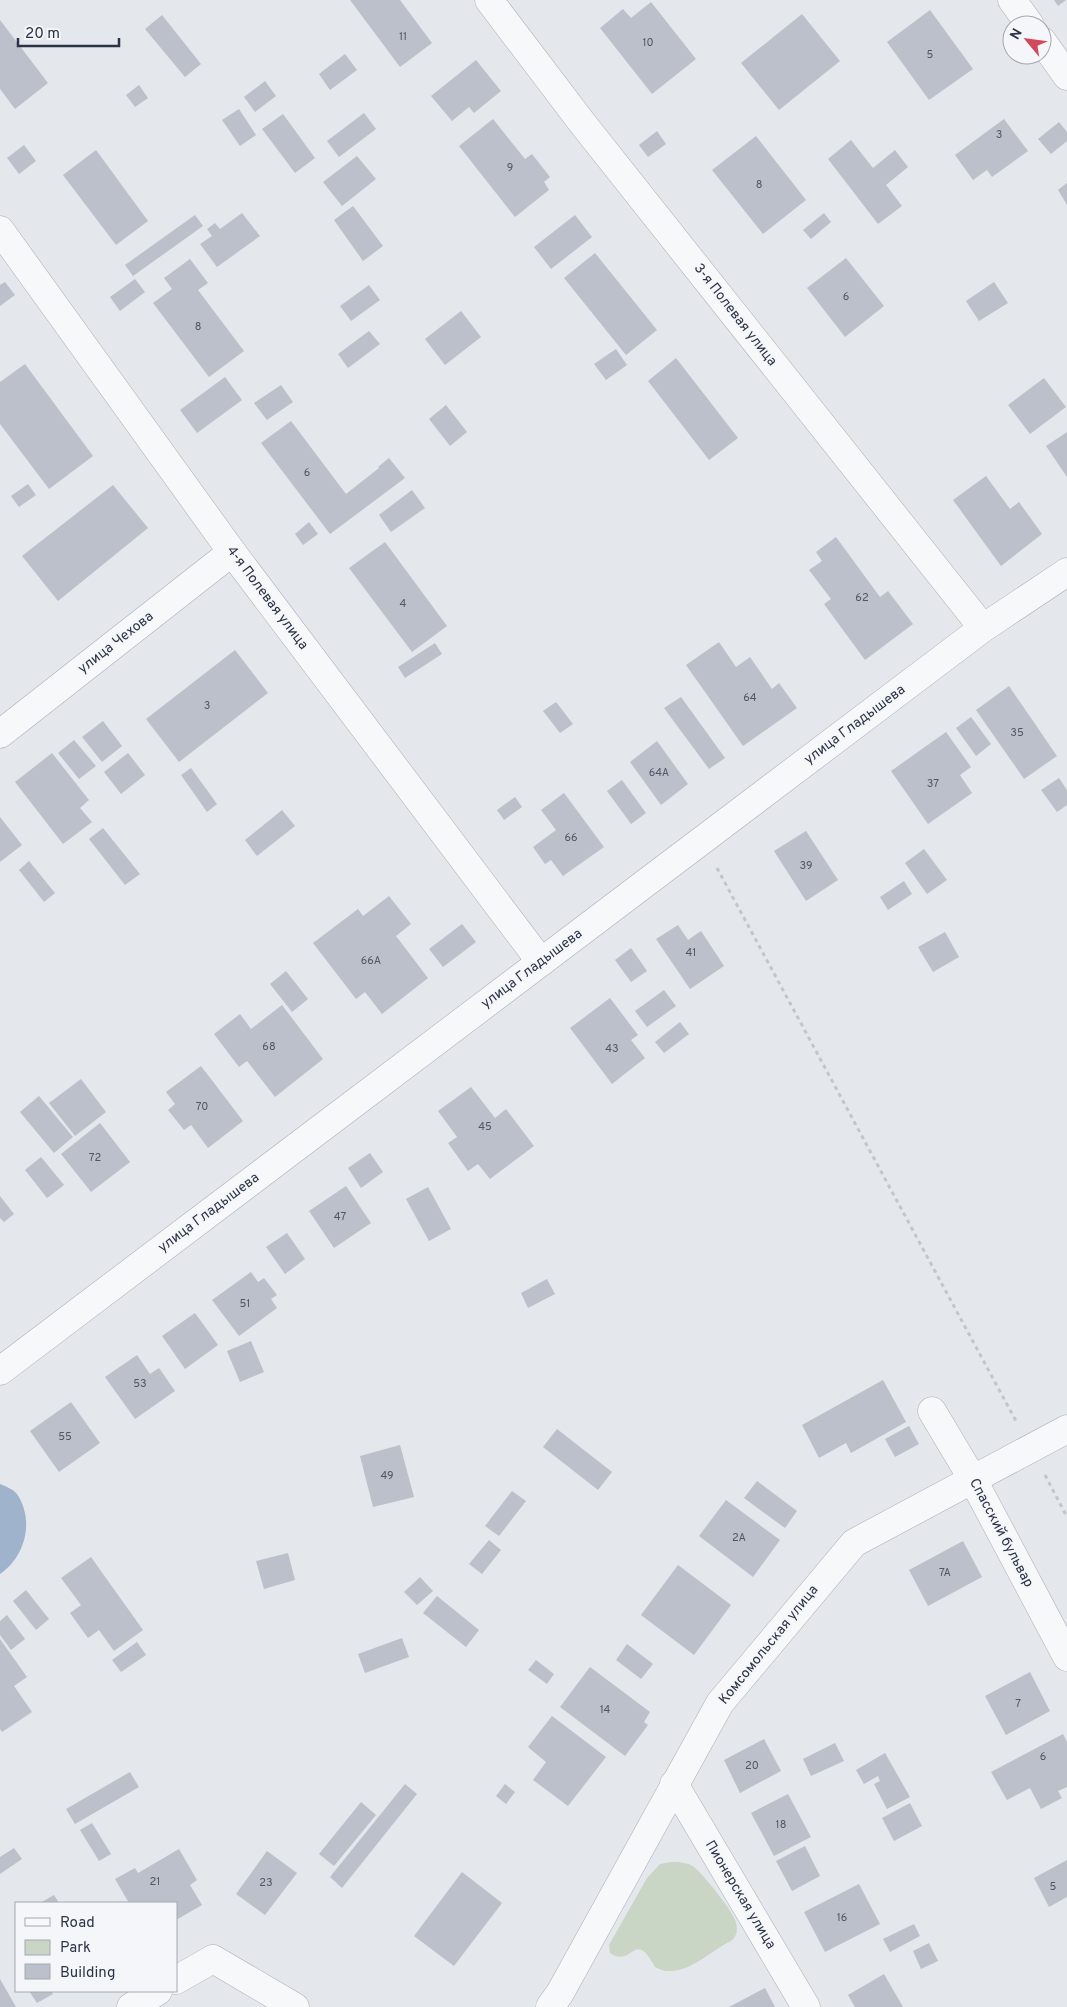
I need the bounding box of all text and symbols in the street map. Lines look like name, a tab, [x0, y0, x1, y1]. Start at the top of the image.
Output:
scale bar	[18, 15, 119, 47]
north arrow	[1002, 15, 1052, 65]
text: 20 m	[25, 25, 60, 44]
text: N	[1007, 26, 1027, 43]
house number: 11	[399, 30, 407, 44]
house number: 10	[642, 36, 654, 50]
house number: 5	[927, 48, 934, 62]
house number: 3	[996, 128, 1002, 142]
house number: 9	[507, 161, 513, 175]
house number: 8	[756, 178, 762, 192]
street label: 3-я Полевая улица	[690, 260, 780, 370]
house number: 6	[843, 290, 849, 304]
house number: 8	[195, 320, 201, 334]
house number: 6	[304, 466, 310, 480]
street label: 4-я Полевая улица	[222, 543, 312, 653]
house number: 62	[855, 591, 869, 605]
house number: 4	[400, 597, 407, 611]
street label: улица Чехова	[75, 608, 157, 678]
street label: улица Гладышева	[801, 681, 909, 769]
house number: 64	[743, 691, 757, 705]
house number: 3	[204, 699, 210, 713]
house number: 35	[1010, 726, 1024, 740]
house number: 64А	[649, 766, 669, 780]
house number: 37	[927, 777, 939, 791]
house number: 66	[564, 831, 578, 845]
house number: 39	[800, 859, 812, 873]
street label: улица Гладышева	[478, 925, 586, 1013]
house number: 41	[686, 946, 696, 960]
house number: 66А	[361, 954, 381, 968]
house number: 68	[262, 1040, 276, 1054]
house number: 43	[605, 1042, 619, 1056]
house number: 70	[196, 1100, 208, 1114]
house number: 45	[478, 1120, 492, 1134]
house number: 72	[89, 1151, 101, 1165]
street label: улица Гладышева	[155, 1169, 263, 1257]
house number: 47	[334, 1210, 346, 1224]
house number: 51	[240, 1297, 250, 1311]
house number: 53	[133, 1377, 147, 1391]
house number: 55	[58, 1430, 72, 1444]
house number: 49	[380, 1469, 394, 1483]
street label: Спасский бульвар	[965, 1476, 1037, 1590]
house number: 2А	[732, 1531, 746, 1545]
house number: 7А	[939, 1566, 951, 1580]
street label: Комсомольская улица	[716, 1582, 822, 1708]
house number: 7	[1015, 1697, 1021, 1711]
house number: 14	[600, 1703, 611, 1717]
house number: 6	[1040, 1750, 1046, 1764]
house number: 20	[745, 1759, 759, 1773]
house number: 18	[776, 1818, 786, 1832]
street label: Пионерская улица	[701, 1838, 779, 1952]
house number: 21	[150, 1875, 160, 1889]
house number: 23	[259, 1876, 273, 1890]
house number: 5	[1050, 1880, 1057, 1894]
legend	[15, 1902, 178, 1992]
house number: 16	[837, 1911, 847, 1925]
text: Road	[60, 1914, 95, 1933]
text: Park	[60, 1939, 91, 1958]
text: Building	[60, 1964, 115, 1983]

